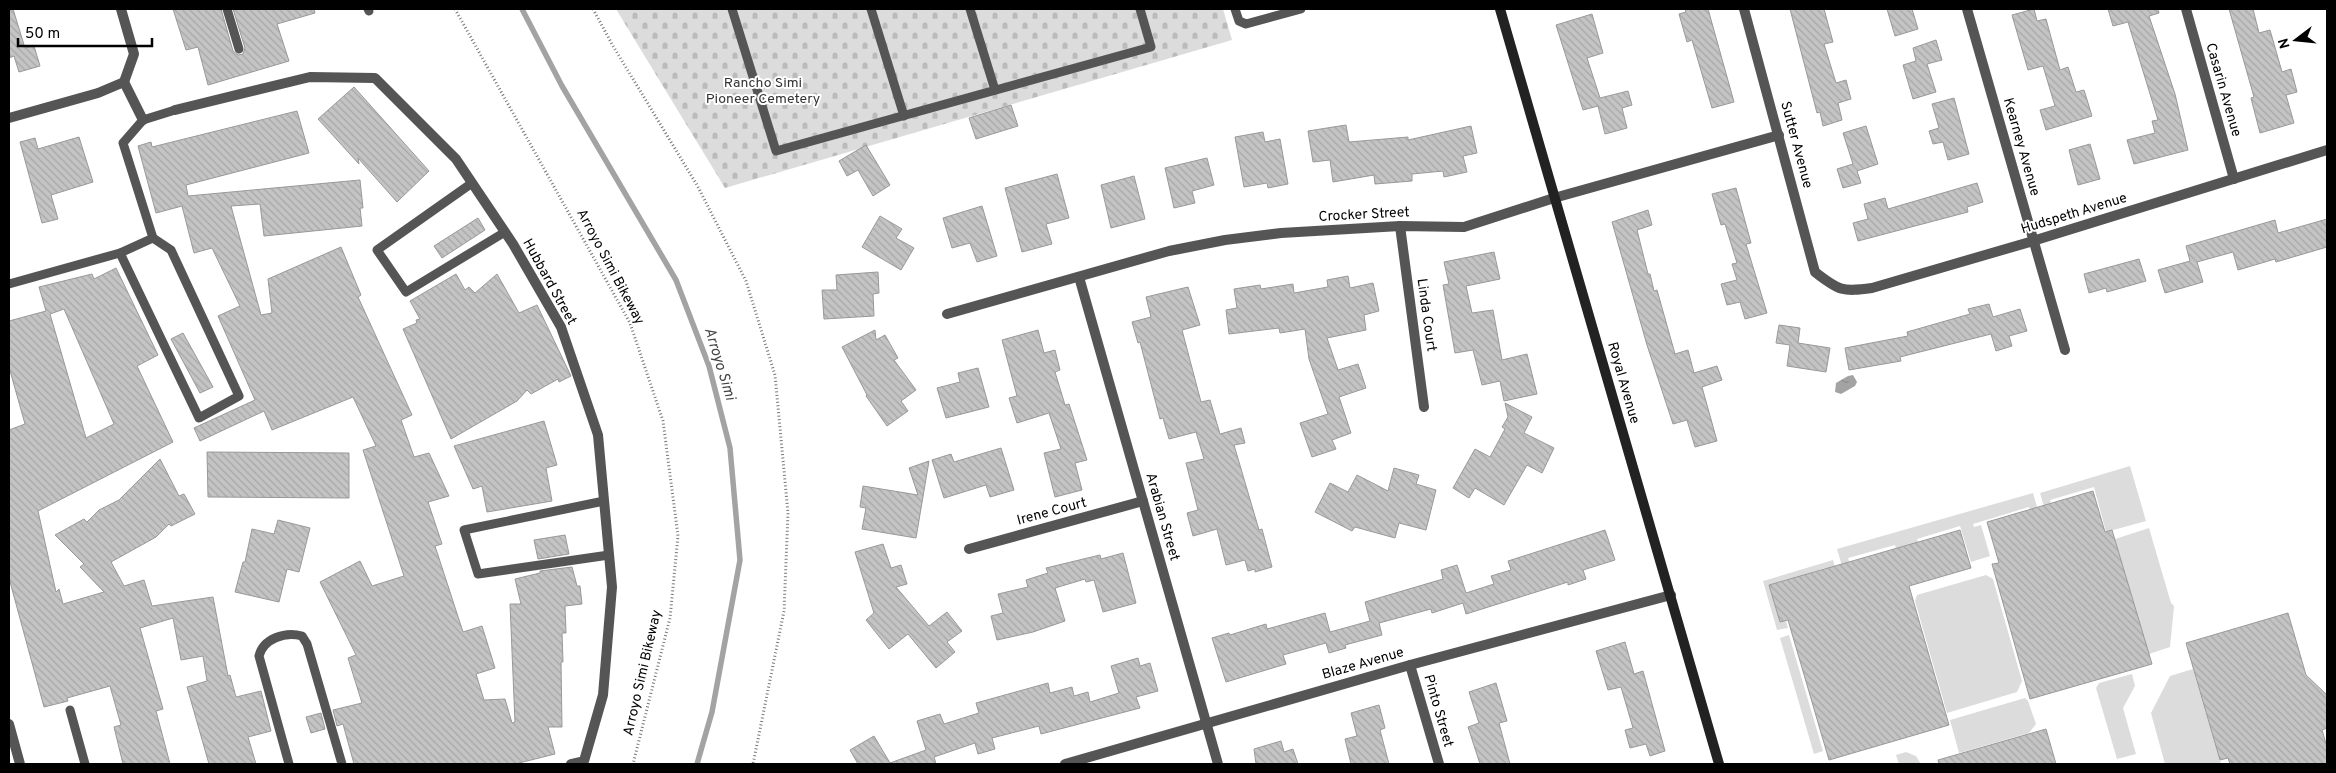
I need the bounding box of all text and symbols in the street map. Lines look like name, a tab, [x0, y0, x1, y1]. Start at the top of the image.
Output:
scale bar	[18, 15, 151, 47]
north arrow	[2271, 15, 2321, 65]
text: 50 m	[25, 25, 60, 44]
text: N	[2275, 36, 2295, 50]
street label: Casarin Avenue	[2201, 41, 2245, 139]
park label: Rancho Simi Pioneer Cemetery	[706, 75, 820, 108]
street label: Kearney Avenue	[1999, 96, 2043, 198]
street label: Sutter Avenue	[1776, 100, 1816, 190]
street label: Hudspeth Avenue	[2019, 190, 2129, 238]
street label: Crocker Street	[1318, 204, 1410, 226]
street label: Arroyo Simi Bikeway	[572, 206, 648, 328]
street label: Hubbard Street	[518, 236, 580, 328]
street label: Linda Court	[1412, 277, 1440, 353]
water label: Arroyo Simi	[699, 325, 739, 404]
street label: Royal Avenue	[1603, 340, 1643, 426]
street label: Arabian Street	[1141, 471, 1183, 563]
street label: Irene Court	[1015, 495, 1089, 529]
street label: Arroyo Simi Bikeway	[620, 608, 666, 738]
street label: Blaze Avenue	[1320, 644, 1406, 684]
street label: Pinto Street	[1420, 673, 1456, 749]

